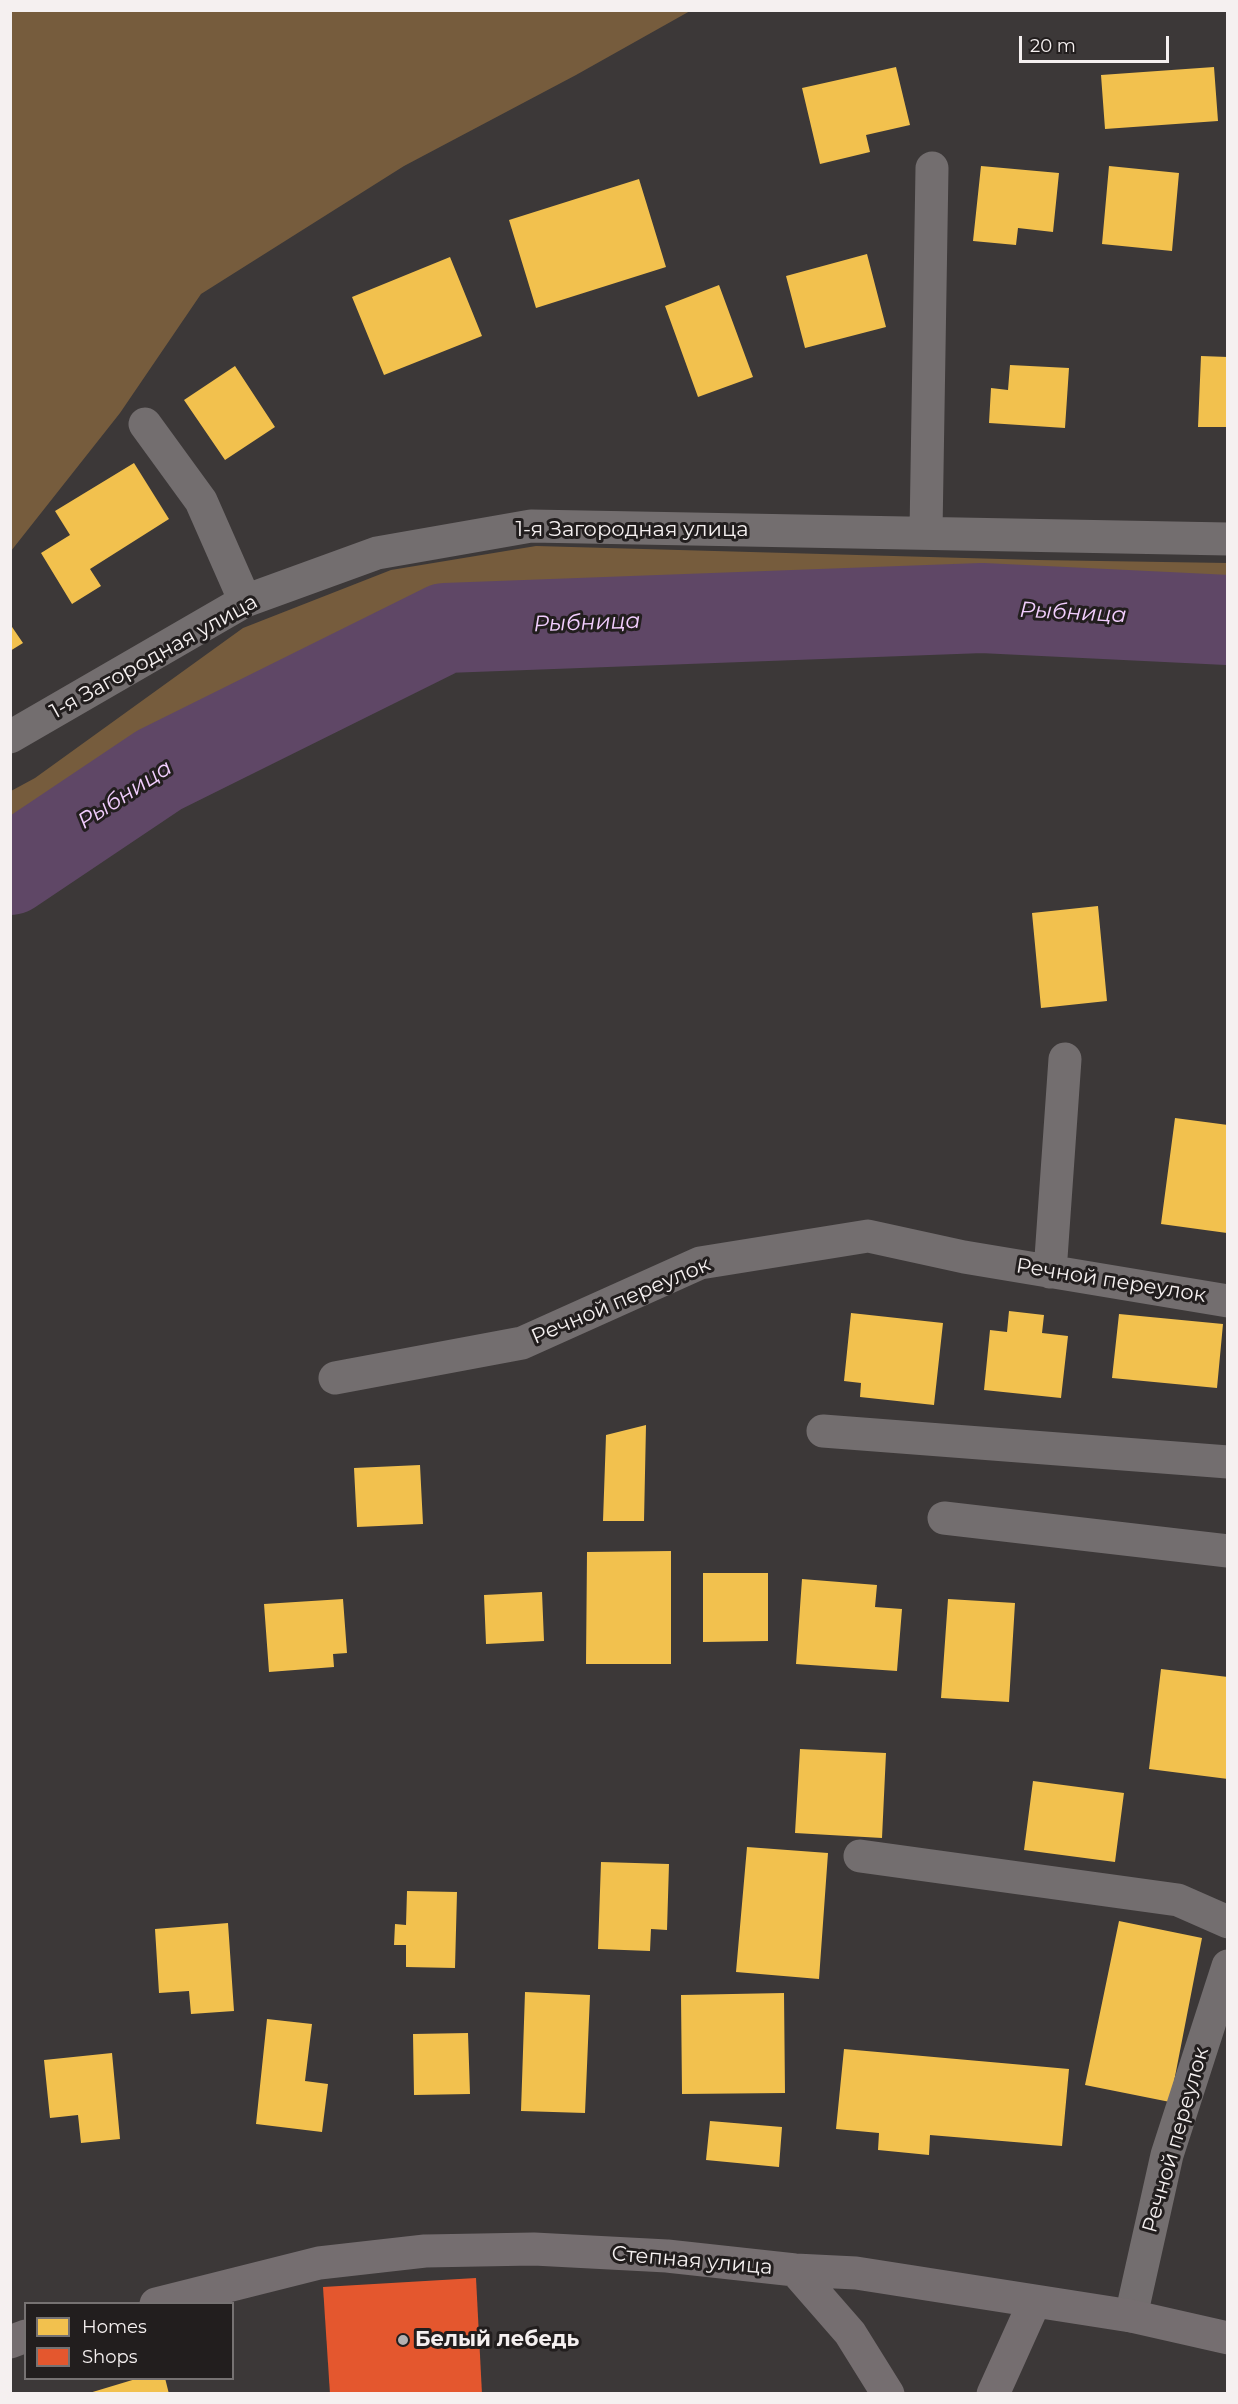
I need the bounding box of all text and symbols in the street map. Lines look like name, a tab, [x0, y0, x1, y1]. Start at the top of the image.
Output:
scale bar	[1022, 24, 1172, 62]
text: 20 m	[1030, 35, 1076, 57]
street label: 1-я Загородная улица	[515, 517, 749, 543]
street label: 1-я Загородная улица	[46, 589, 262, 725]
water label: Рыбница	[1019, 597, 1127, 629]
water label: Рыбница	[533, 608, 641, 638]
water label: Рыбница	[73, 755, 177, 835]
street label: Речной переулок	[528, 1252, 714, 1350]
street label: Речной переулок	[1014, 1254, 1208, 1308]
street label: Речной переулок	[1137, 2044, 1215, 2236]
street label: Степная улица	[610, 2241, 774, 2281]
legend	[24, 2302, 234, 2380]
text: Homes	[82, 2316, 147, 2338]
place label: Белый лебедь	[415, 2327, 579, 2353]
marker: Белый лебедь	[396, 2333, 410, 2347]
text: Shops	[82, 2346, 138, 2368]

